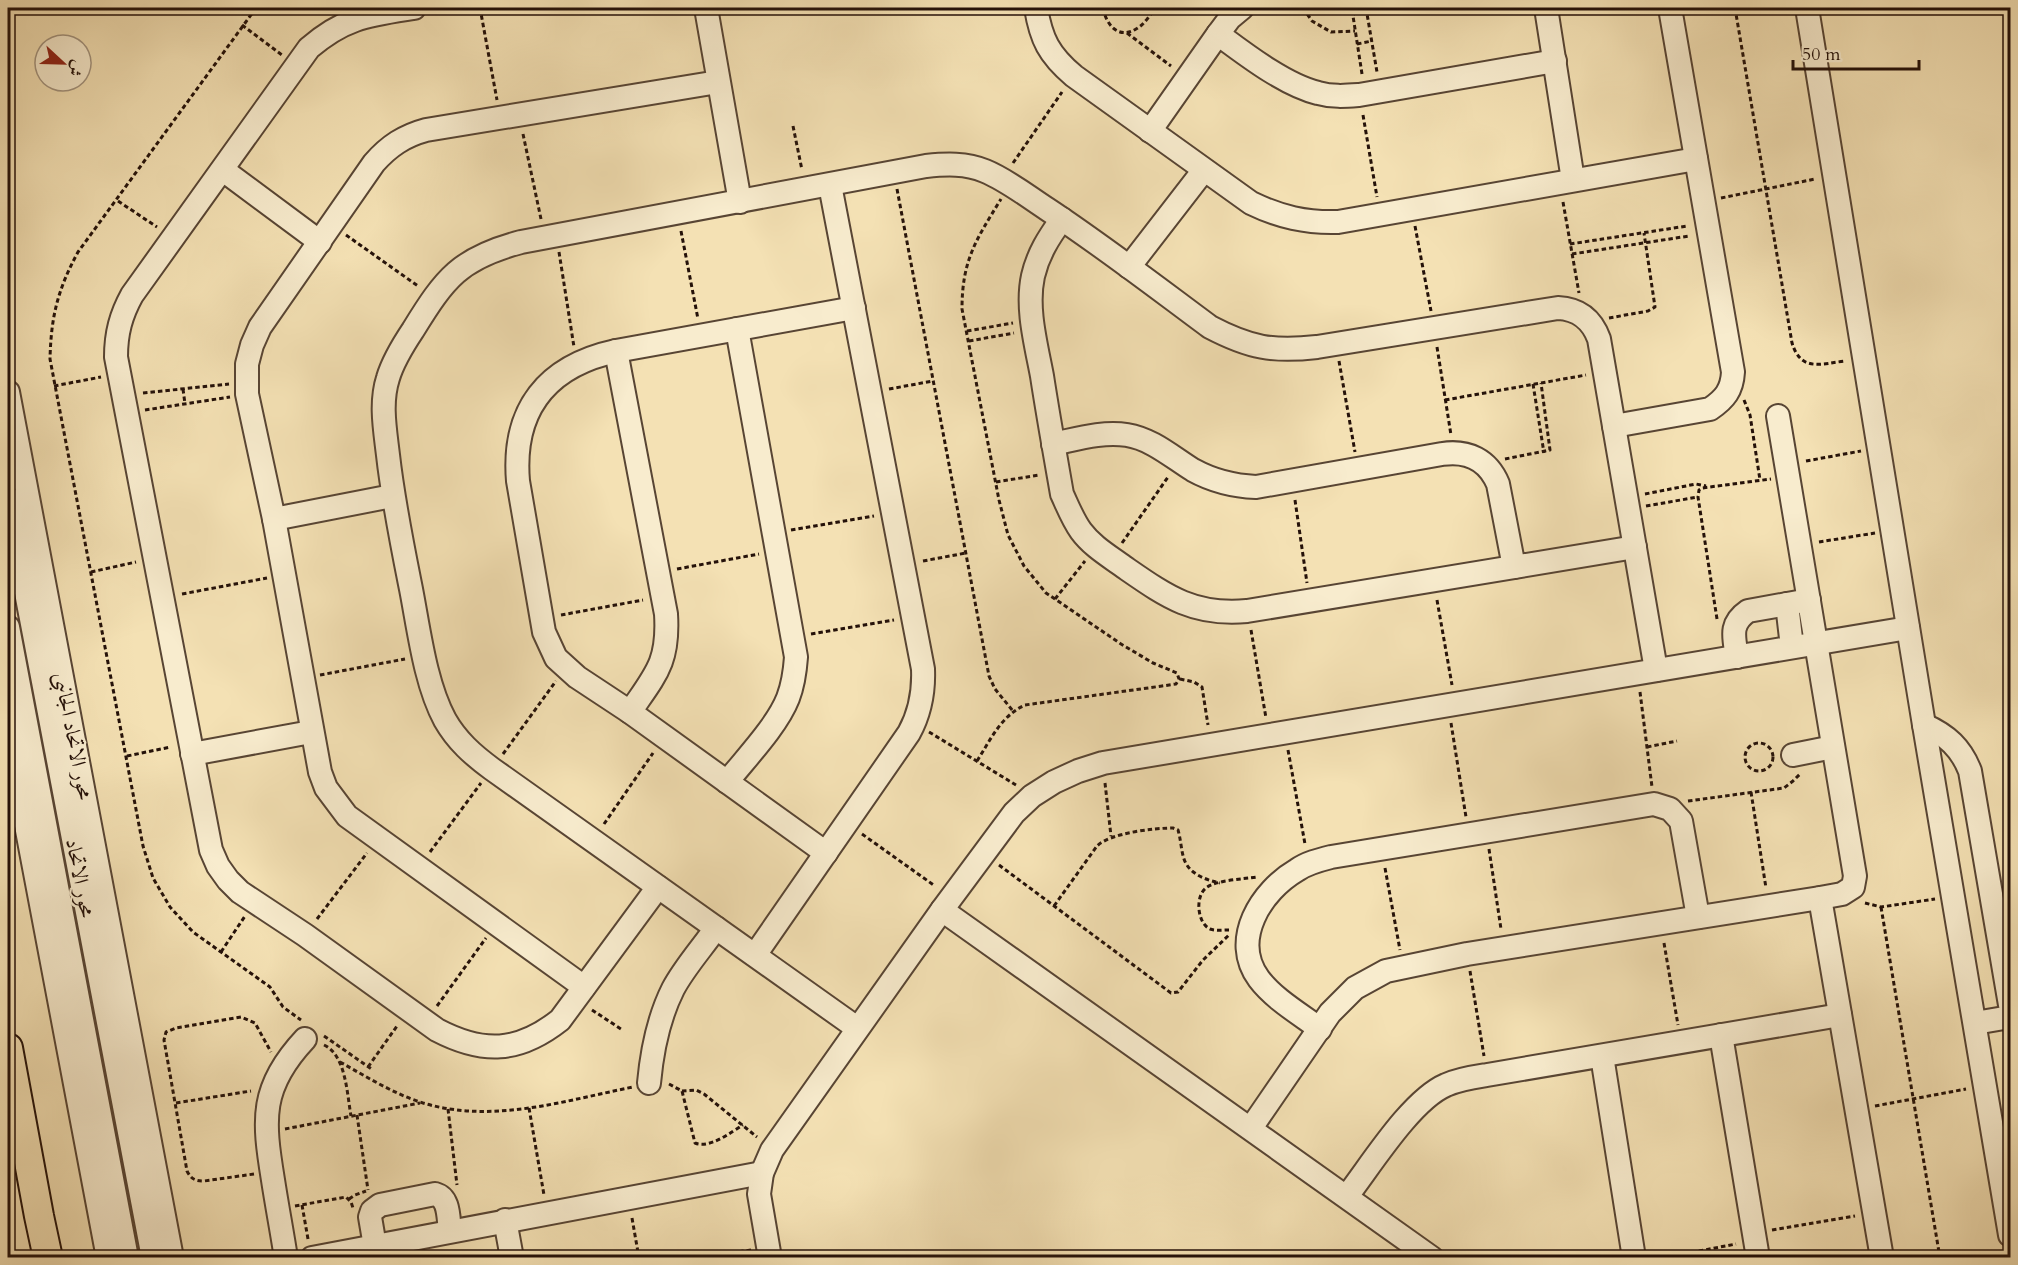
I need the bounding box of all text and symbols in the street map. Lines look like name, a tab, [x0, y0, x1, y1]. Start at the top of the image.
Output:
north arrow	[33, 33, 93, 93]
scale bar	[1793, 33, 1919, 71]
text: 50 m	[1802, 42, 1841, 67]
text: ش	[63, 57, 89, 80]
street label: محور الاتحاد الجانبى	[46, 670, 100, 803]
street label: محور الاتحاد	[58, 836, 102, 920]

